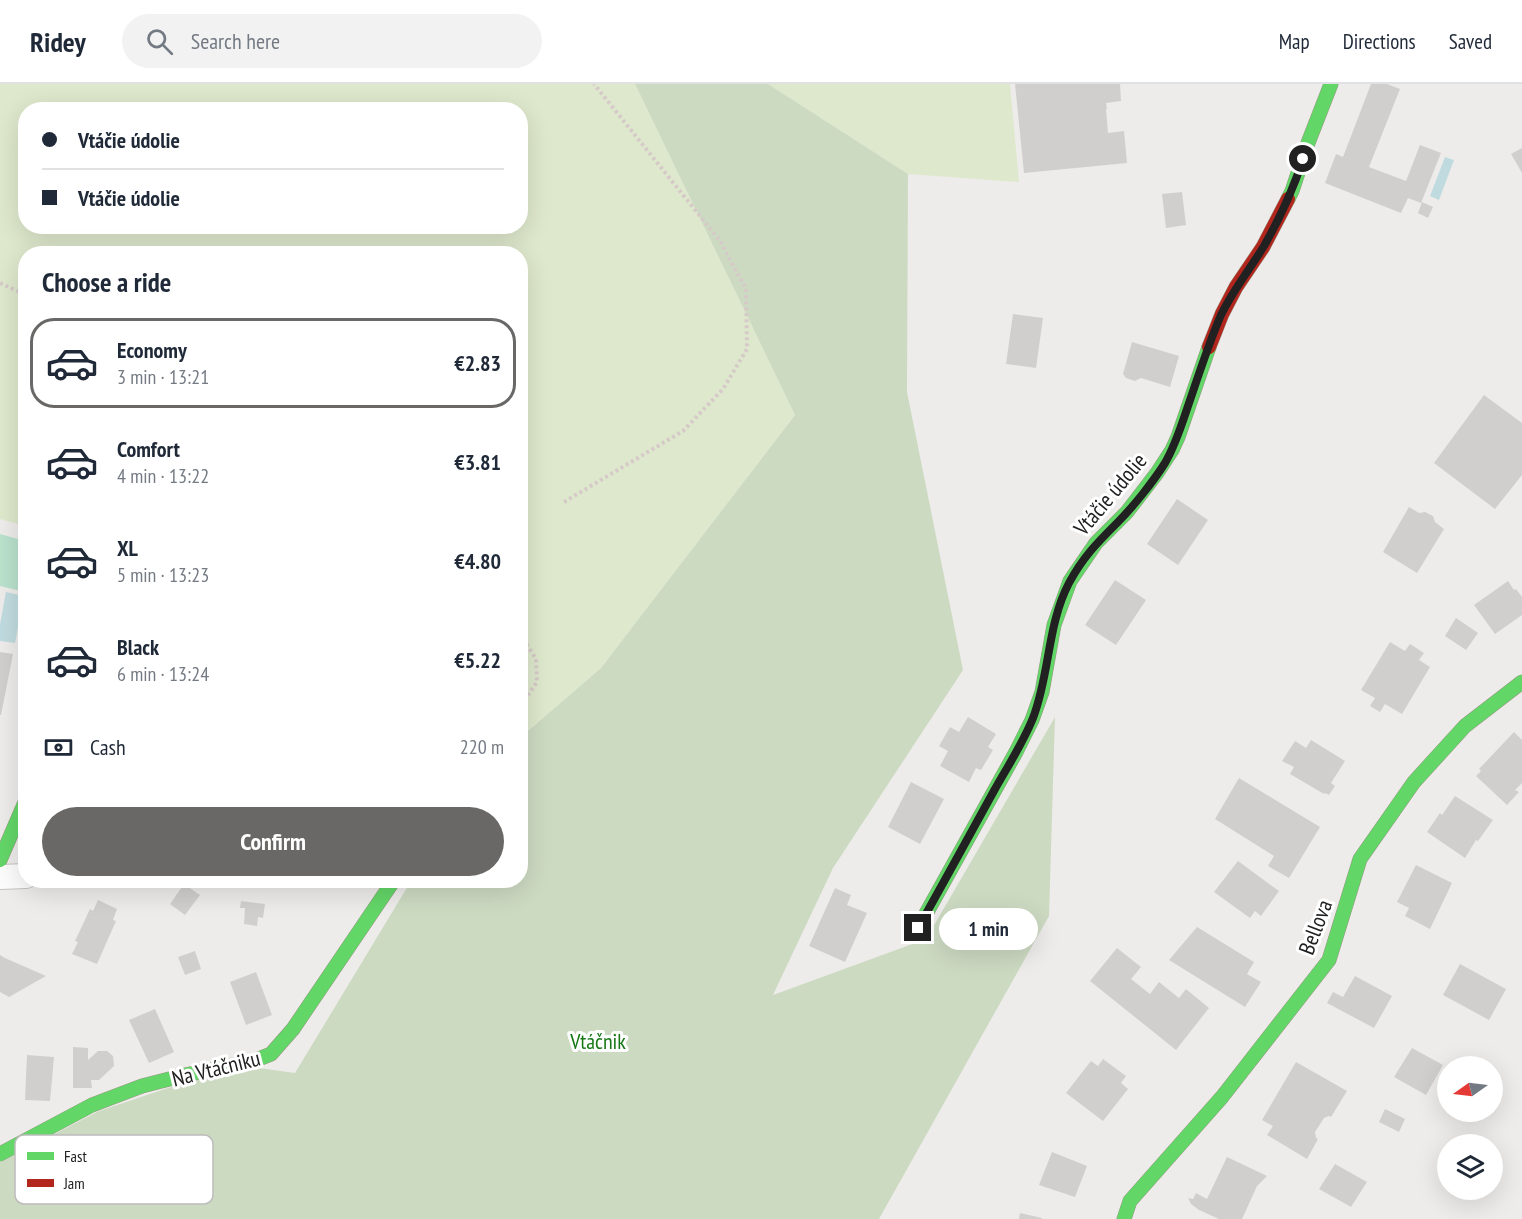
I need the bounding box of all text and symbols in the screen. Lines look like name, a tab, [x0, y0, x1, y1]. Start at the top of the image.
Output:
search box	[122, 14, 542, 68]
text: Ridey	[30, 23, 86, 60]
icon: search	[143, 25, 176, 58]
text: Search here	[191, 27, 280, 55]
text: Map	[1279, 28, 1310, 55]
text: Directions	[1343, 28, 1416, 55]
text: Saved	[1449, 28, 1492, 55]
text: Vtáčie údolie	[78, 126, 180, 154]
route start	[1289, 145, 1316, 172]
text: Vtáčie údolie	[78, 184, 180, 212]
text: Choose a ride	[42, 265, 171, 299]
icon: car	[45, 336, 99, 390]
text: Economy	[117, 336, 187, 364]
text: €2.83	[454, 349, 501, 377]
text: 3 min · 13:21	[117, 364, 209, 390]
icon: car	[45, 435, 99, 489]
text: Comfort	[117, 435, 180, 463]
street label: Vtáčie údolie	[1067, 447, 1152, 542]
text: €3.81	[454, 448, 501, 476]
text: 4 min · 13:22	[117, 463, 209, 489]
icon: car	[45, 534, 99, 588]
text: XL	[117, 534, 138, 562]
text: €4.80	[454, 547, 501, 575]
text: 5 min · 13:23	[117, 562, 209, 588]
icon: car	[45, 633, 99, 687]
text: Black	[117, 633, 159, 661]
text: €5.22	[454, 646, 501, 674]
text: 6 min · 13:24	[117, 661, 209, 687]
icon: cash	[42, 731, 75, 764]
text: Cash	[90, 733, 126, 761]
text: 220 m	[460, 734, 504, 760]
button: Confirm	[42, 807, 504, 876]
street label: Bellova	[1292, 896, 1338, 958]
callout: 1 min	[939, 907, 1038, 949]
route end	[904, 914, 931, 941]
text: 1 min	[968, 916, 1009, 942]
park label: Vtáčnik	[569, 1027, 626, 1055]
street label: Na Vtáčniku	[169, 1044, 263, 1092]
north arrow	[1437, 1056, 1503, 1122]
map controls	[1437, 1056, 1503, 1200]
button: layers	[1437, 1134, 1503, 1200]
legend	[15, 1135, 213, 1204]
text: Fast	[64, 1146, 87, 1166]
text: Jam	[63, 1173, 85, 1193]

